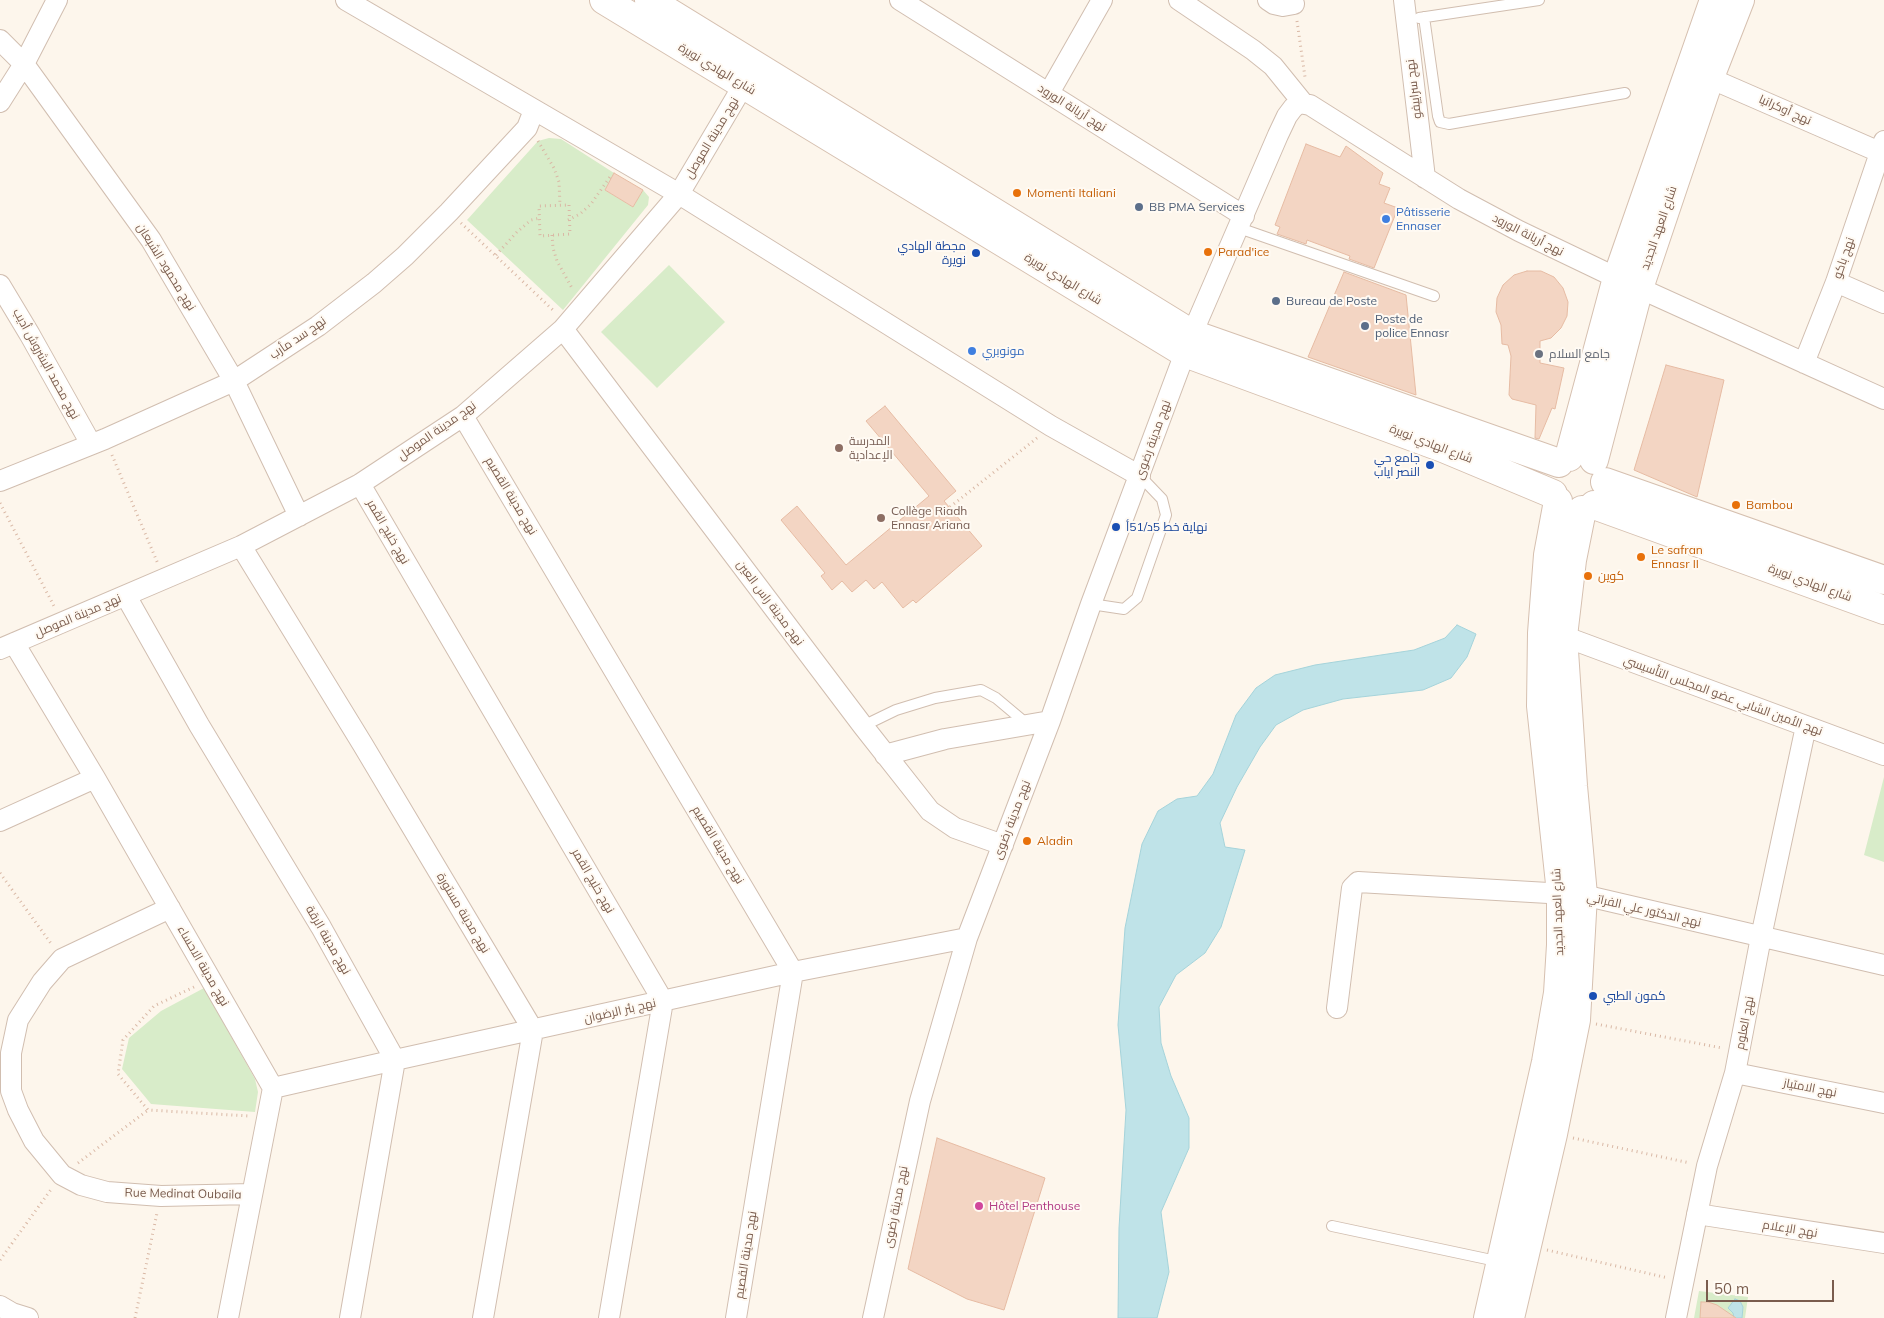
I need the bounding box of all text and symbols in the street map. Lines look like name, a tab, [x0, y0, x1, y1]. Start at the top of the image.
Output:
street label: شارع الهادي نويرة	[676, 40, 758, 98]
street label: نهج سراييفو	[1403, 59, 1425, 119]
street label: نهج أريانة الورود	[1035, 81, 1109, 135]
street label: نهج أوكرانيا	[1756, 92, 1814, 128]
street label: نهج مدينة الموصل	[682, 95, 742, 181]
street label: شارع العهد الجديد	[1638, 184, 1680, 272]
place label: Momenti Italiani	[1027, 186, 1116, 200]
marker: Momenti Italiani	[1011, 187, 1023, 199]
place label: BB PMA Services	[1149, 200, 1245, 214]
marker: BB PMA Services	[1133, 201, 1145, 213]
place label: Pâtisserie Ennaser	[1396, 205, 1450, 233]
street label: نهج أريانة الورود	[1490, 211, 1566, 259]
marker: Pâtisserie Ennaser	[1380, 213, 1392, 225]
street label: نهج محمود الشبعان	[133, 221, 199, 313]
street label: نهج باكو	[1830, 235, 1858, 281]
place label: مجطة الهادي نويرة	[897, 239, 966, 267]
place label: Parad'ice	[1218, 245, 1269, 259]
marker: Parad'ice	[1202, 246, 1214, 258]
marker: مجطة الهادي نويرة	[970, 247, 982, 259]
street label: شارع الهادي نويرة	[1022, 250, 1104, 308]
place label: Bureau de Poste	[1286, 294, 1377, 308]
marker: Bureau de Poste	[1270, 295, 1282, 307]
street label: نهج محمد البشروش أديب	[10, 306, 82, 422]
place label: Poste de police Ennasr	[1375, 312, 1449, 340]
street label: نهج سد مأرب	[267, 314, 329, 362]
marker: Poste de police Ennasr	[1359, 320, 1371, 332]
place label: مونوبري	[982, 344, 1024, 358]
marker: مونوبري	[966, 345, 978, 357]
place label: جامع السلام	[1549, 347, 1610, 361]
marker: جامع السلام	[1533, 348, 1545, 360]
street label: نهج مدينة رضوى	[1132, 398, 1174, 482]
street label: نهج مدينة الموصل	[395, 399, 479, 463]
street label: شارع الهادي نويرة	[1387, 422, 1475, 466]
place label: المدرسة الإعدادية	[849, 434, 893, 462]
marker: المدرسة الإعدادية	[833, 442, 845, 454]
place label: جامع حي النصر اياب	[1374, 451, 1420, 479]
street label: نهج مدينة القصيم	[482, 454, 540, 538]
marker: جامع حي النصر اياب	[1424, 459, 1436, 471]
street label: نهج خليج القمر	[364, 497, 412, 567]
place label: Bambou	[1746, 498, 1793, 512]
marker: Bambou	[1730, 499, 1742, 511]
place label: Collège Riadh Ennasr Ariana	[891, 504, 970, 532]
marker: Collège Riadh Ennasr Ariana	[875, 512, 887, 524]
place label: نهاية خط 5د/51أ	[1126, 520, 1207, 534]
marker: نهاية خط 5د/51أ	[1110, 521, 1122, 533]
place label: Le safran Ennasr II	[1651, 543, 1703, 571]
marker: Le safran Ennasr II	[1635, 551, 1647, 563]
street label: نهج مدينة راس العين	[733, 558, 807, 648]
street label: شارع الهادي نويرة	[1766, 561, 1854, 605]
place label: كوين	[1598, 569, 1624, 583]
marker: كوين	[1582, 570, 1594, 582]
street label: نهج مدينة الموصل	[33, 591, 123, 641]
street label: نهج الأمين الشابي عضو المجلس التأسيسي	[1622, 653, 1824, 739]
street label: نهج مدينة رضوى	[990, 778, 1034, 862]
street label: نهج مدينة القصيم	[689, 803, 747, 887]
place label: Aladin	[1037, 834, 1073, 848]
marker: Aladin	[1021, 835, 1033, 847]
street label: نهج خليج القمر	[569, 846, 617, 916]
street label: شارع العهد الجديد	[1549, 868, 1567, 956]
street label: نهج مدينة مستورة	[433, 870, 493, 956]
street label: نهج الدكتور علي الفراتي	[1586, 890, 1702, 930]
street label: نهج مدينة الرقة	[302, 903, 354, 977]
street label: نهج مدينة الاحساء	[174, 923, 232, 1009]
place label: كمون الطبي	[1603, 989, 1666, 1003]
marker: كمون الطبي	[1587, 990, 1599, 1002]
street label: نهج العلوم	[1733, 995, 1757, 1051]
street label: نهج بئر الرضوان	[583, 996, 657, 1026]
street label: نهج الامتياز	[1782, 1076, 1838, 1100]
street label: نهج مدينة رضوى	[881, 1165, 911, 1249]
street label: Rue Medinat Oubaila	[124, 1186, 242, 1202]
place label: Hôtel Penthouse	[989, 1199, 1080, 1213]
marker: Hôtel Penthouse	[973, 1200, 985, 1212]
street label: نهج مدينة القصيم	[732, 1210, 760, 1300]
street label: نهج الإعلام	[1762, 1218, 1818, 1240]
scale bar	[1709, 1270, 1836, 1302]
text: 50 m	[1714, 1279, 1749, 1298]

